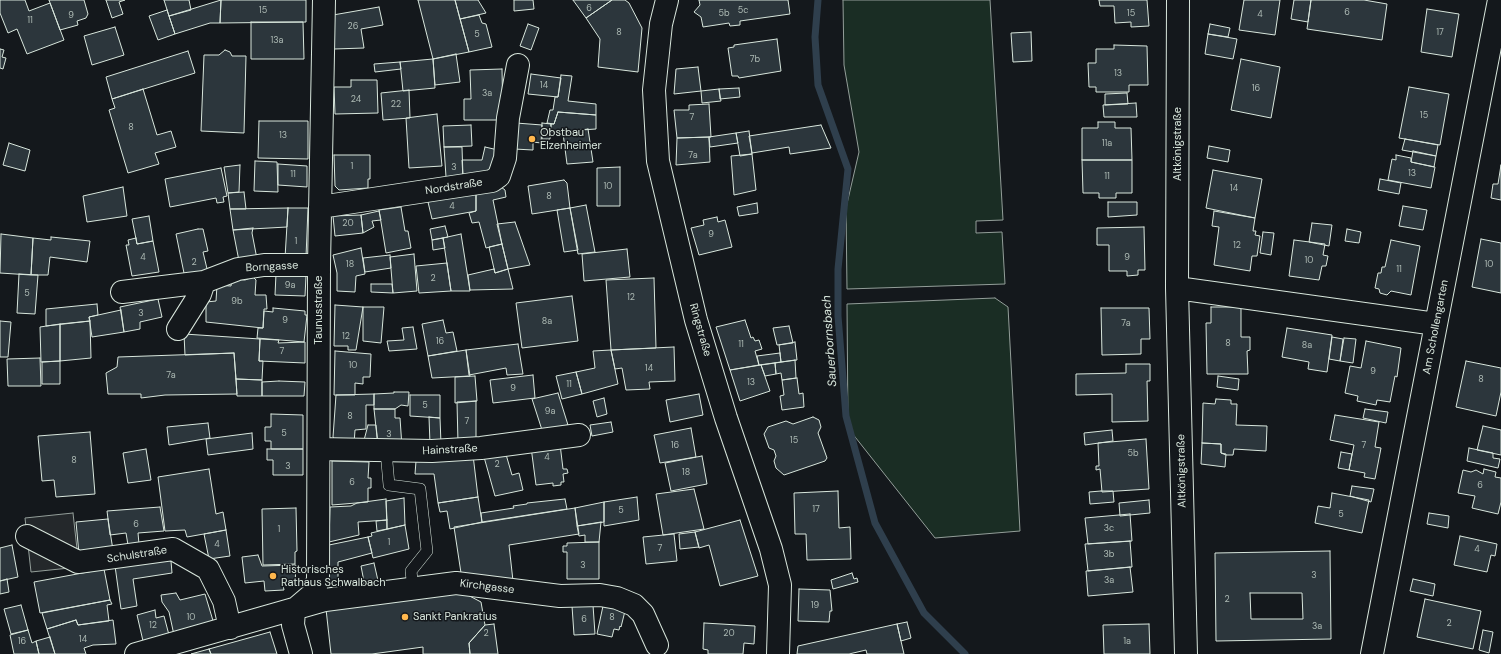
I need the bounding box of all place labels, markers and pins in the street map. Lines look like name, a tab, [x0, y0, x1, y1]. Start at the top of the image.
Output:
place label: Obstbau Elzenheimer	[540, 126, 602, 152]
marker: Obstbau Elzenheimer	[527, 134, 537, 144]
place label: Historisches Rathaus Schwalbach	[281, 563, 386, 589]
marker: Historisches Rathaus Schwalbach	[268, 571, 278, 581]
place label: Sankt Pankratius	[413, 610, 497, 624]
marker: Sankt Pankratius	[400, 612, 410, 622]

